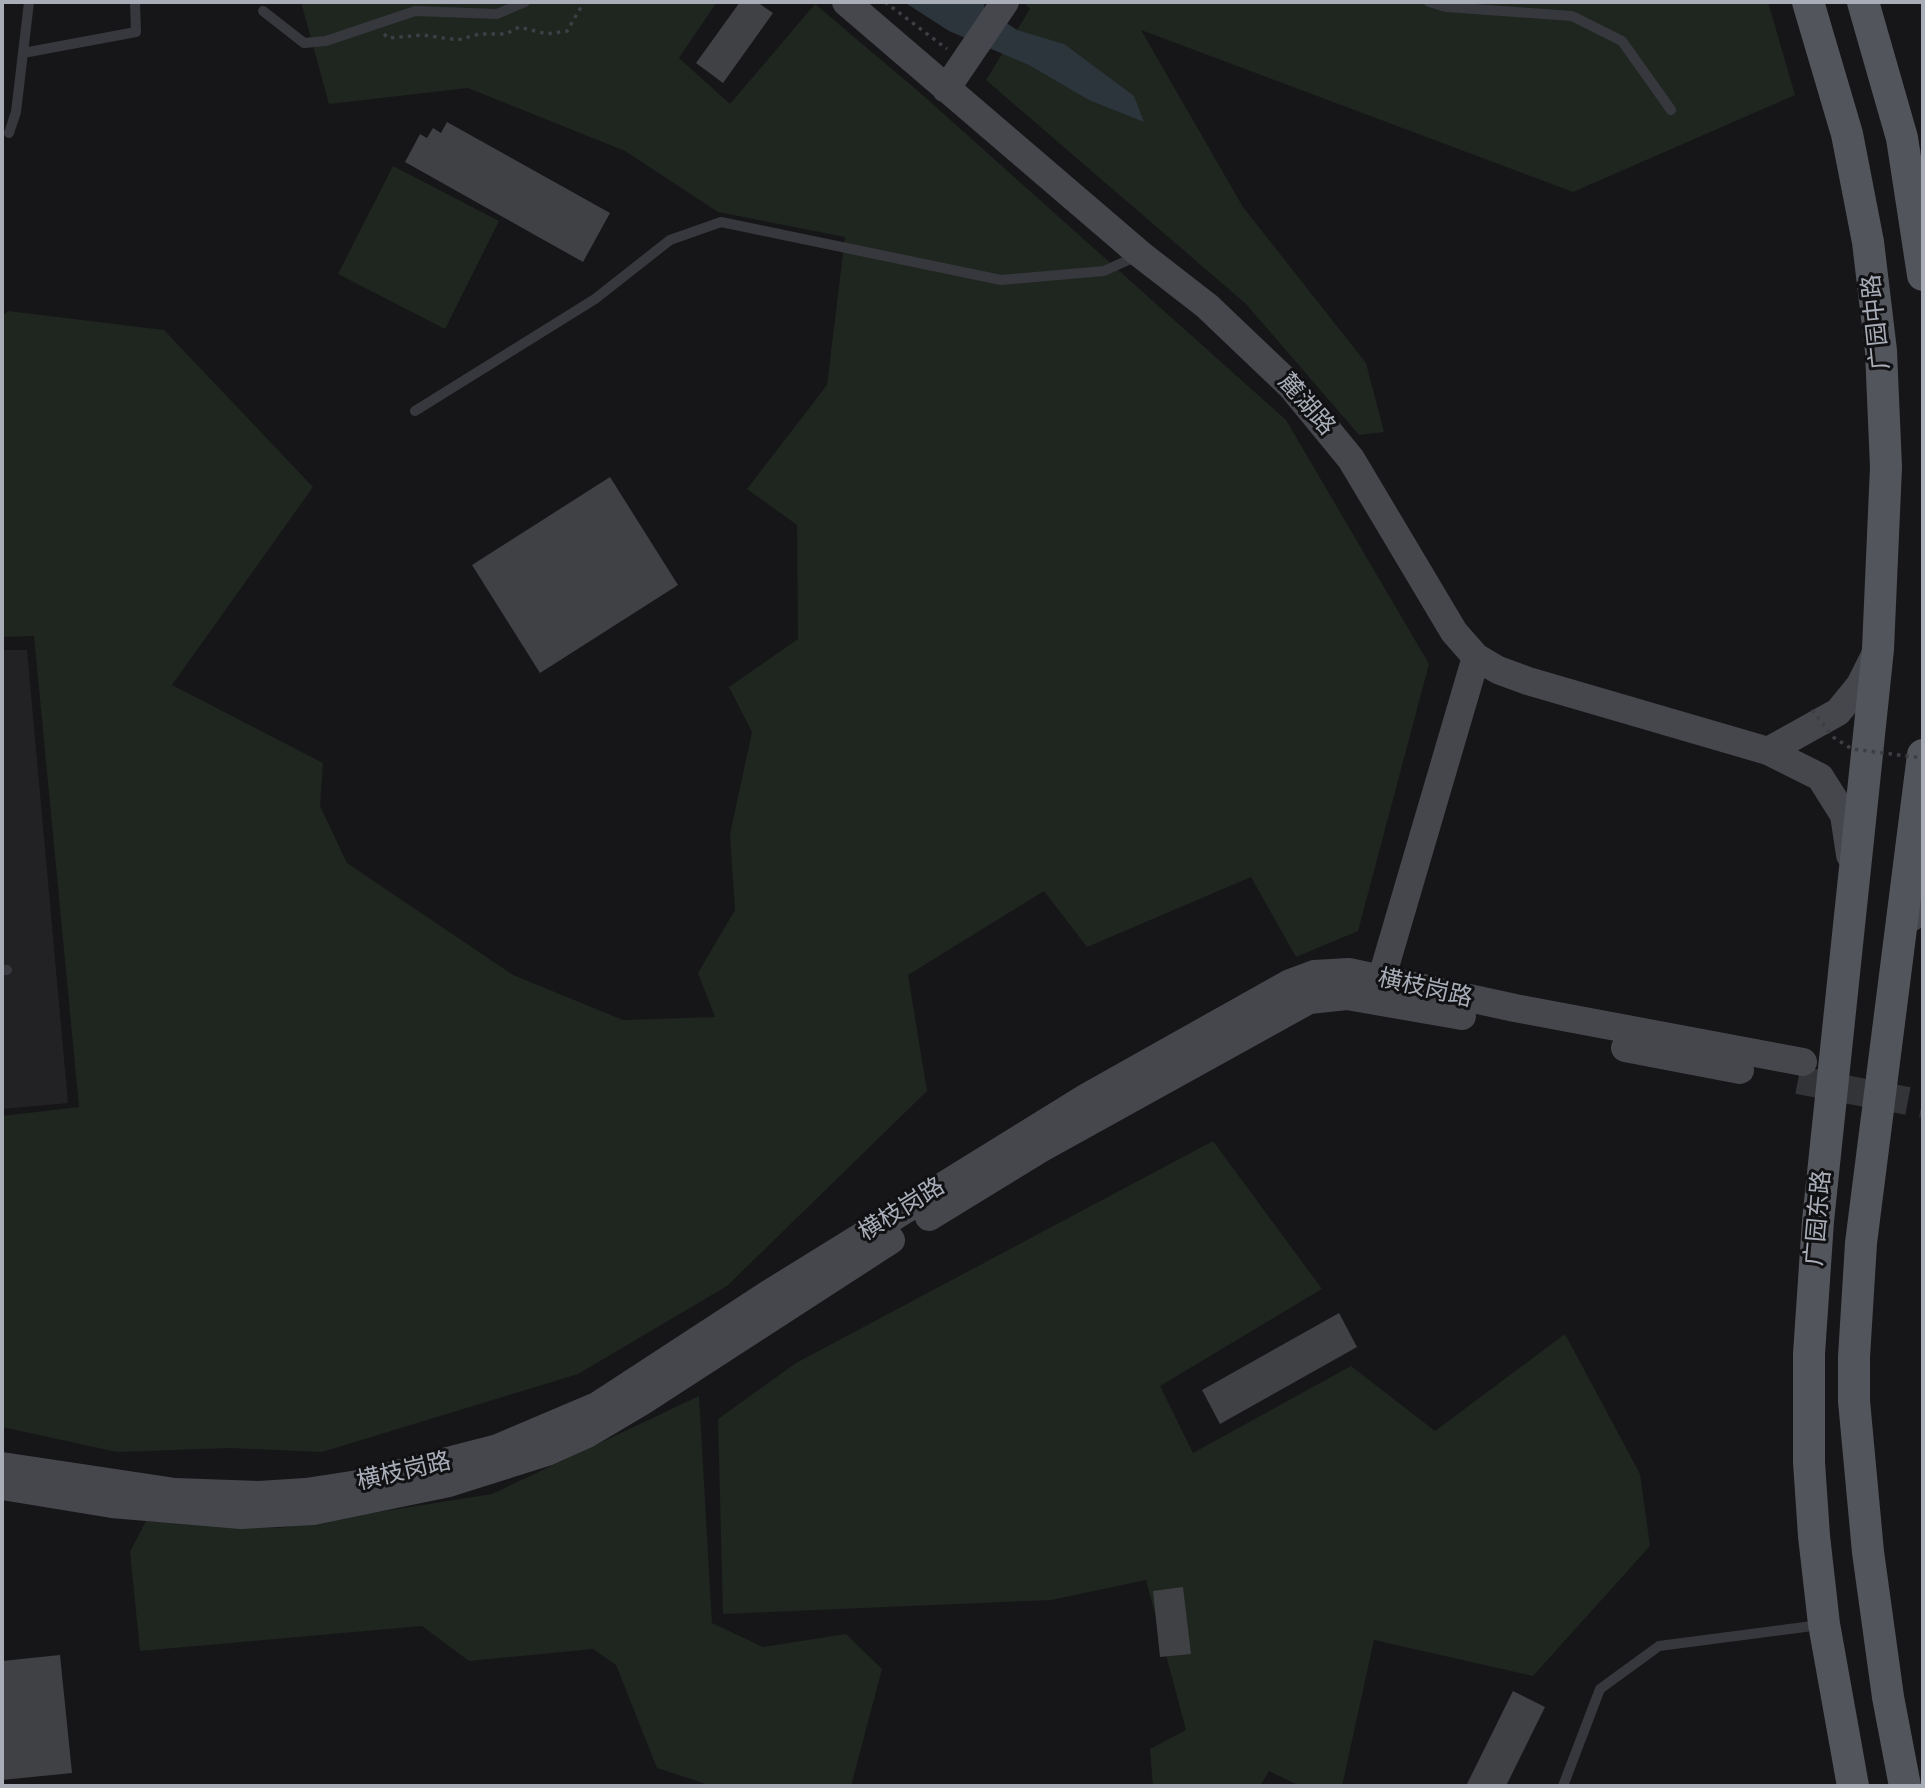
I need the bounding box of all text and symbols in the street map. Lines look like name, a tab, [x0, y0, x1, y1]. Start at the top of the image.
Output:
street label: 广园中路	[1858, 273, 1896, 371]
street label: 麓湖路	[1272, 368, 1340, 442]
street label: 横枝岗路	[1375, 964, 1475, 1014]
street label: 广园东路	[1800, 1169, 1838, 1267]
street label: 横枝岗路	[854, 1172, 950, 1248]
street label: 横枝岗路	[354, 1447, 454, 1497]

